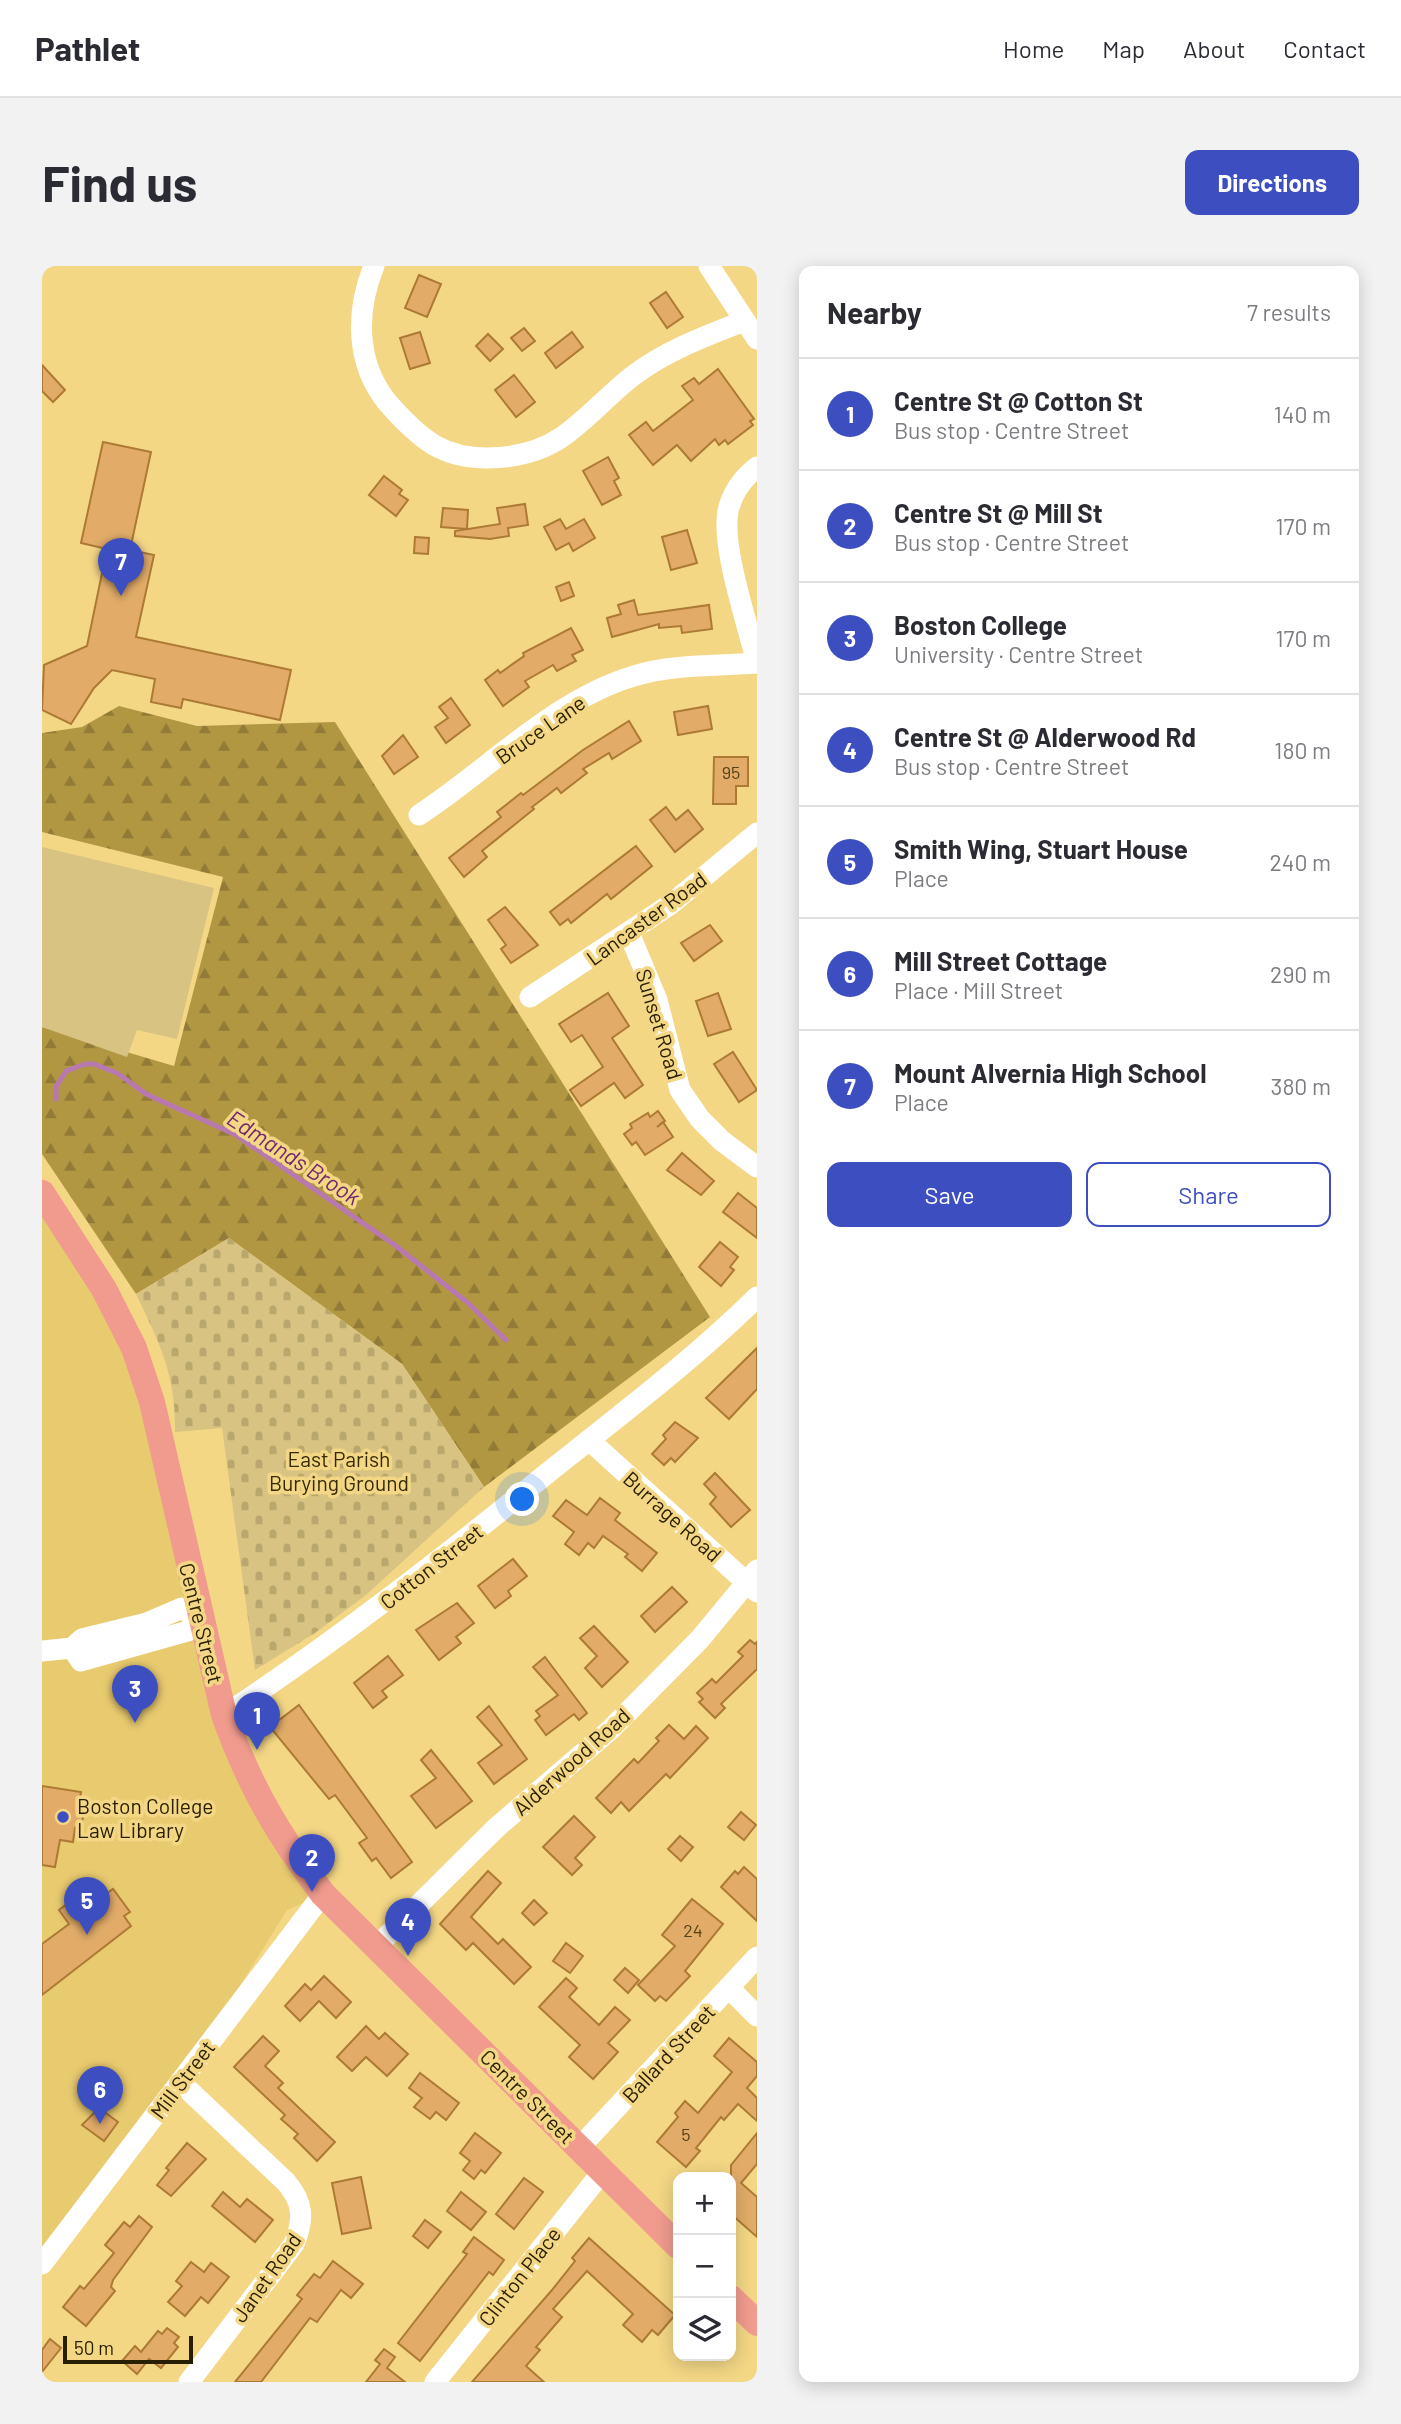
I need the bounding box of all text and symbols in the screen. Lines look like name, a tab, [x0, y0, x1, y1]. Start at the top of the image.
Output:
text: Pathlet	[35, 28, 140, 68]
text: Home	[1003, 34, 1064, 63]
text: Map	[1102, 34, 1145, 63]
text: About	[1183, 34, 1245, 63]
text: Contact	[1283, 34, 1366, 63]
button: Directions	[1185, 150, 1359, 215]
text: Find us	[42, 153, 197, 212]
text: Nearby	[827, 294, 922, 330]
text: 7 results	[1247, 298, 1331, 326]
text: Centre St @ Cotton St	[894, 385, 1143, 416]
text: 1	[846, 400, 854, 428]
text: 140 m	[1274, 400, 1331, 428]
text: Bus stop · Centre Street	[894, 416, 1129, 444]
text: Centre St @ Mill St	[894, 497, 1103, 528]
text: 2	[844, 512, 856, 540]
text: 170 m	[1275, 512, 1331, 540]
text: Bus stop · Centre Street	[894, 528, 1129, 556]
pin: 7	[98, 538, 144, 596]
text: Boston College	[894, 609, 1067, 640]
text: 3	[844, 624, 856, 652]
text: 170 m	[1275, 624, 1331, 652]
text: University · Centre Street	[894, 640, 1143, 668]
street label: Bruce Lane	[491, 689, 589, 769]
text: Centre St @ Alderwood Rd	[894, 721, 1196, 752]
text: 4	[843, 736, 857, 764]
text: 180 m	[1274, 736, 1331, 764]
text: Bus stop · Centre Street	[894, 752, 1129, 780]
house number: 95	[722, 761, 740, 783]
text: Smith Wing, Stuart House	[894, 833, 1188, 864]
text: 5	[844, 848, 856, 876]
text: 240 m	[1269, 848, 1331, 876]
text: Place	[894, 864, 949, 892]
street label: Lancaster Road	[581, 866, 711, 970]
text: Mill Street Cottage	[894, 945, 1107, 976]
text: 6	[844, 960, 856, 988]
text: 290 m	[1270, 960, 1331, 988]
street label: Sunset Road	[631, 966, 689, 1082]
text: Place · Mill Street	[894, 976, 1063, 1004]
text: Mount Alvernia High School	[894, 1057, 1207, 1088]
text: 7	[844, 1072, 856, 1100]
text: 380 m	[1271, 1072, 1331, 1100]
text: Place	[894, 1088, 949, 1116]
water label: Edmands Brook	[222, 1104, 366, 1210]
button: Save	[827, 1162, 1072, 1227]
button: Share	[1086, 1162, 1331, 1227]
park label: East Parish Burying Ground	[269, 1446, 409, 1495]
street label: Burrage Road	[619, 1466, 727, 1566]
your location	[505, 1482, 539, 1516]
street label: Cotton Street	[375, 1518, 487, 1614]
street label: Centre Street	[175, 1560, 229, 1686]
pin: 3	[112, 1665, 158, 1723]
pin: 1	[234, 1692, 280, 1750]
street label: Alderwood Road	[508, 1702, 634, 1820]
place label: Boston College Law Library	[77, 1793, 213, 1842]
marker: Boston College Law Library	[55, 1809, 71, 1825]
pin: 2	[289, 1834, 335, 1892]
pin: 5	[64, 1877, 110, 1935]
pin: 4	[385, 1898, 431, 1956]
house number: 24	[683, 1919, 703, 1941]
street label: Ballard Street	[616, 1999, 720, 2107]
street label: Mill Street	[144, 2035, 220, 2123]
street label: Centre Street	[476, 2044, 580, 2148]
pin: 6	[77, 2066, 123, 2124]
house number: 5	[681, 2123, 691, 2145]
map controls	[673, 2172, 736, 2361]
button: +	[673, 2172, 736, 2235]
street label: Clinton Place	[473, 2222, 565, 2330]
street label: Janet Road	[226, 2228, 306, 2326]
button: −	[673, 2235, 736, 2298]
button: layers	[673, 2298, 736, 2361]
scale bar	[63, 2333, 192, 2365]
text: 50 m	[74, 2336, 114, 2359]

